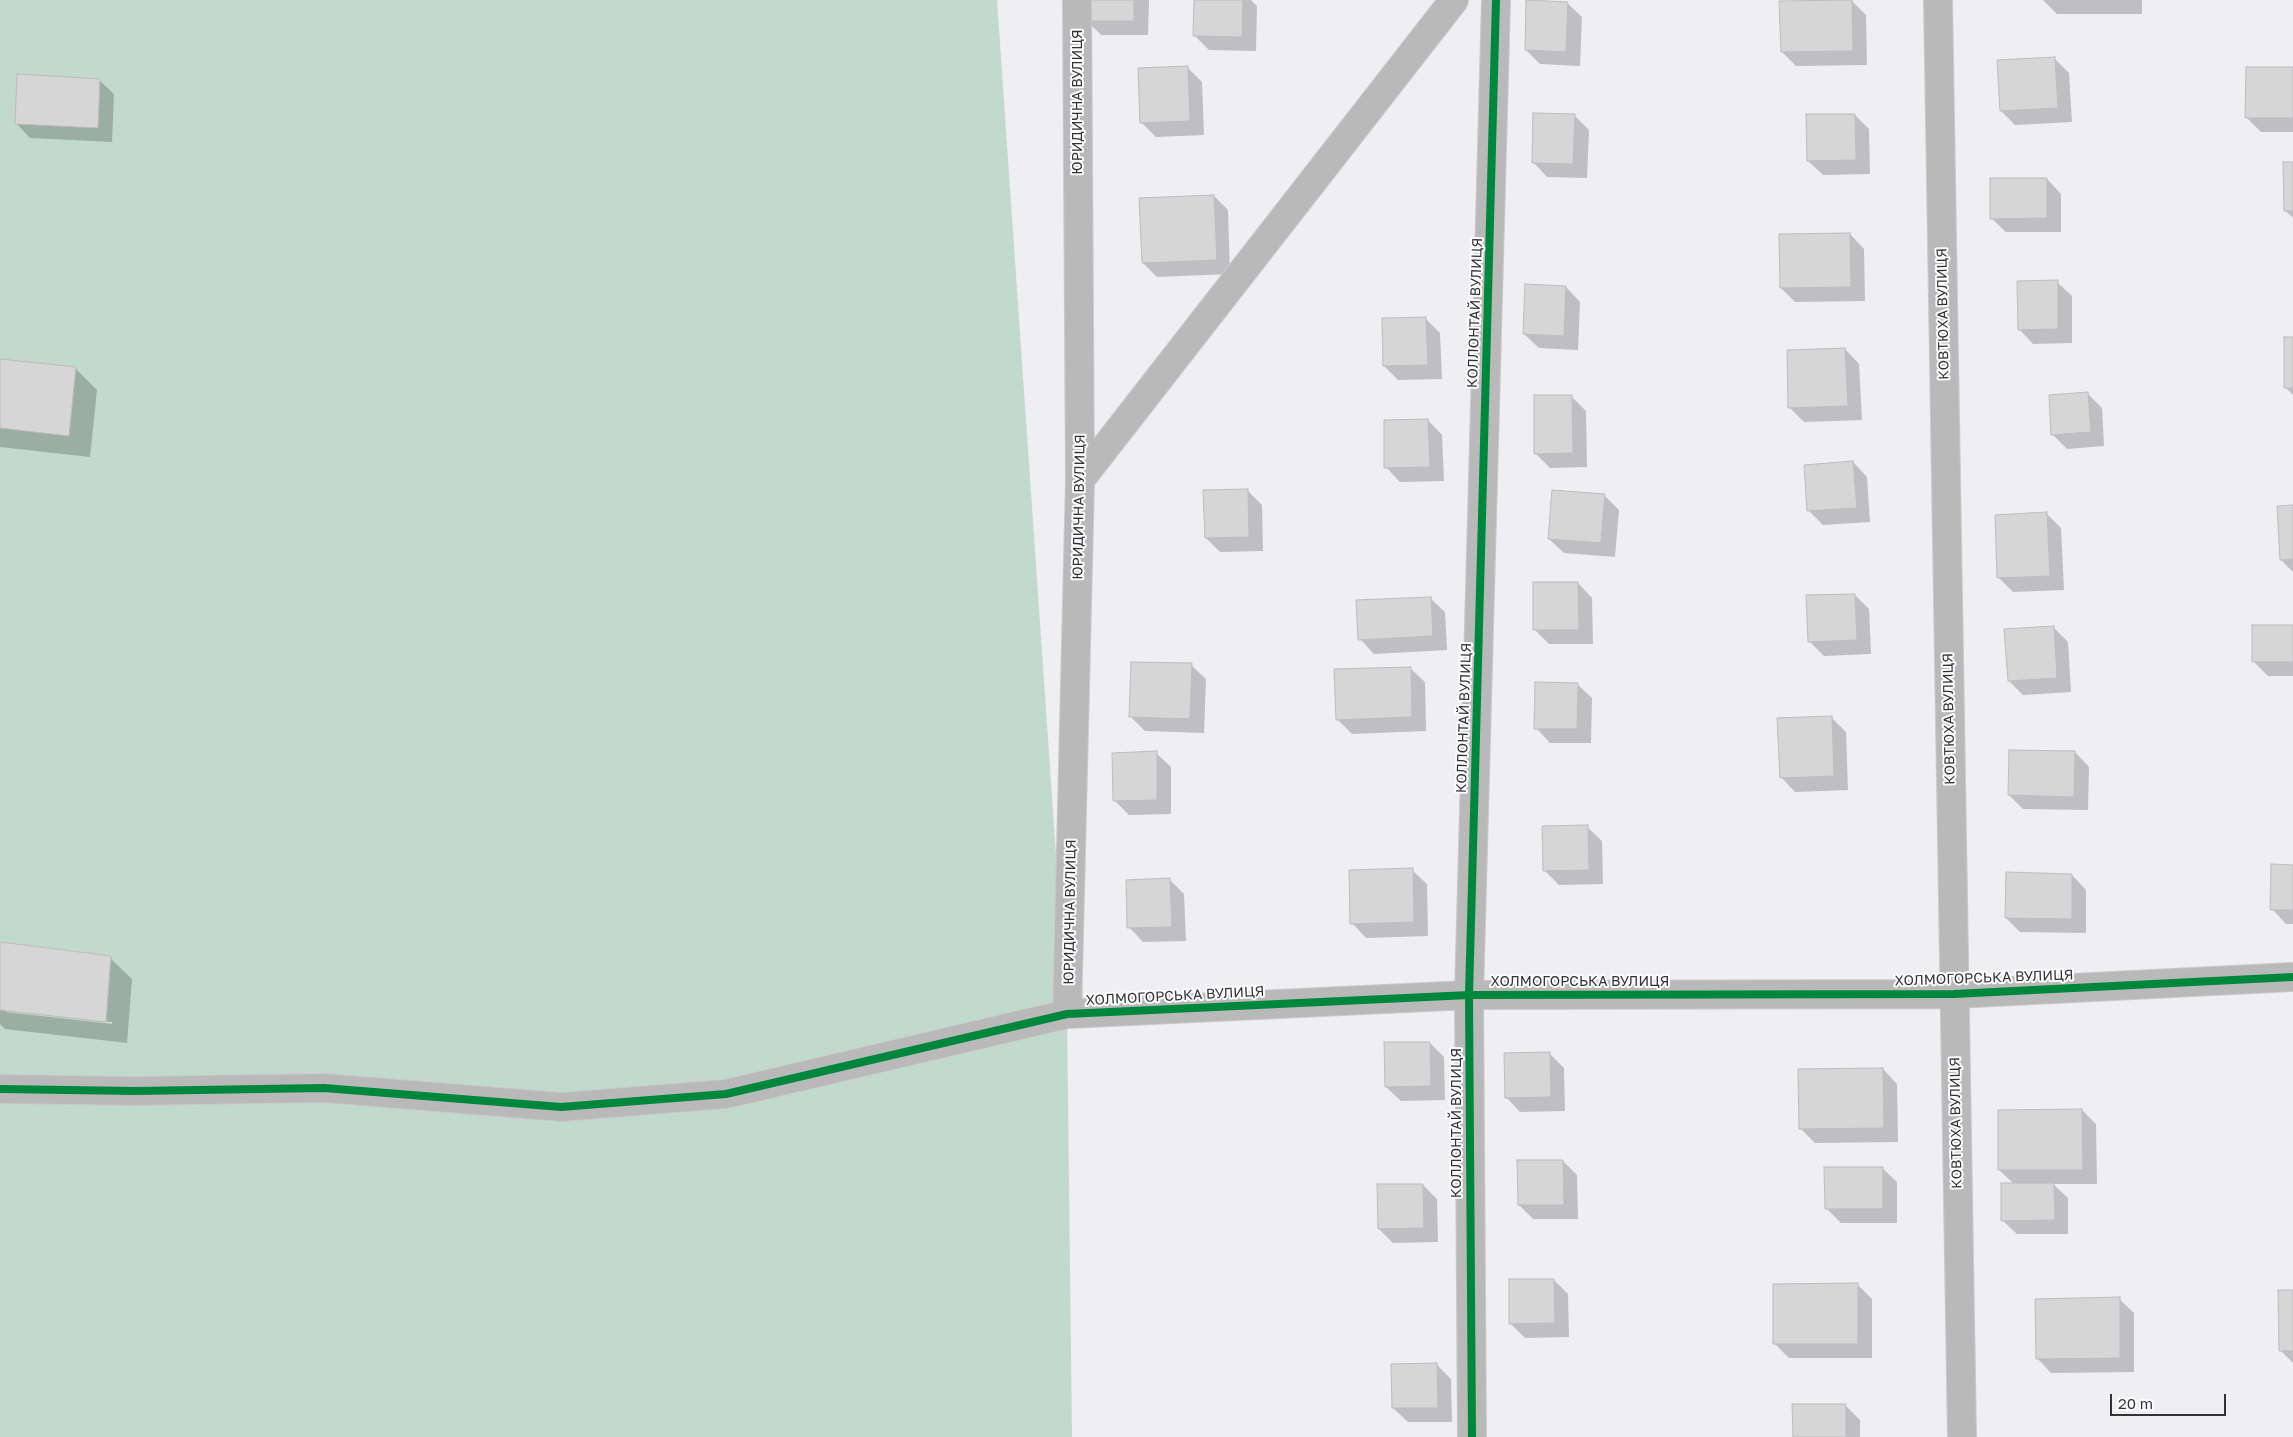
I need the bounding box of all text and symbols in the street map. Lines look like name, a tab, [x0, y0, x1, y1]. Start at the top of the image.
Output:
street label: ЮРИДИЧНА ВУЛИЦЯ	[1070, 29, 1086, 175]
street label: КОЛЛОНТАЙ ВУЛИЦЯ	[1464, 238, 1486, 388]
street label: КОВТЮХА ВУЛИЦЯ	[1933, 248, 1953, 380]
street label: ЮРИДИЧНА ВУЛИЦЯ	[1069, 434, 1089, 580]
street label: КОЛЛОНТАЙ ВУЛИЦЯ	[1453, 643, 1475, 793]
street label: КОВТЮХА ВУЛИЦЯ	[1939, 653, 1959, 785]
street label: ЮРИДИЧНА ВУЛИЦЯ	[1060, 839, 1080, 985]
street label: ХОЛМОГОРСЬКА ВУЛИЦЯ	[1894, 966, 2074, 990]
street label: ХОЛМОГОРСЬКА ВУЛИЦЯ	[1491, 974, 1669, 990]
street label: ХОЛМОГОРСЬКА ВУЛИЦЯ	[1085, 983, 1265, 1009]
street label: КОЛЛОНТАЙ ВУЛИЦЯ	[1449, 1048, 1465, 1198]
street label: КОВТЮХА ВУЛИЦЯ	[1946, 1057, 1966, 1189]
scale bar	[2113, 1384, 2229, 1416]
text: 20 m	[2118, 1394, 2153, 1412]

